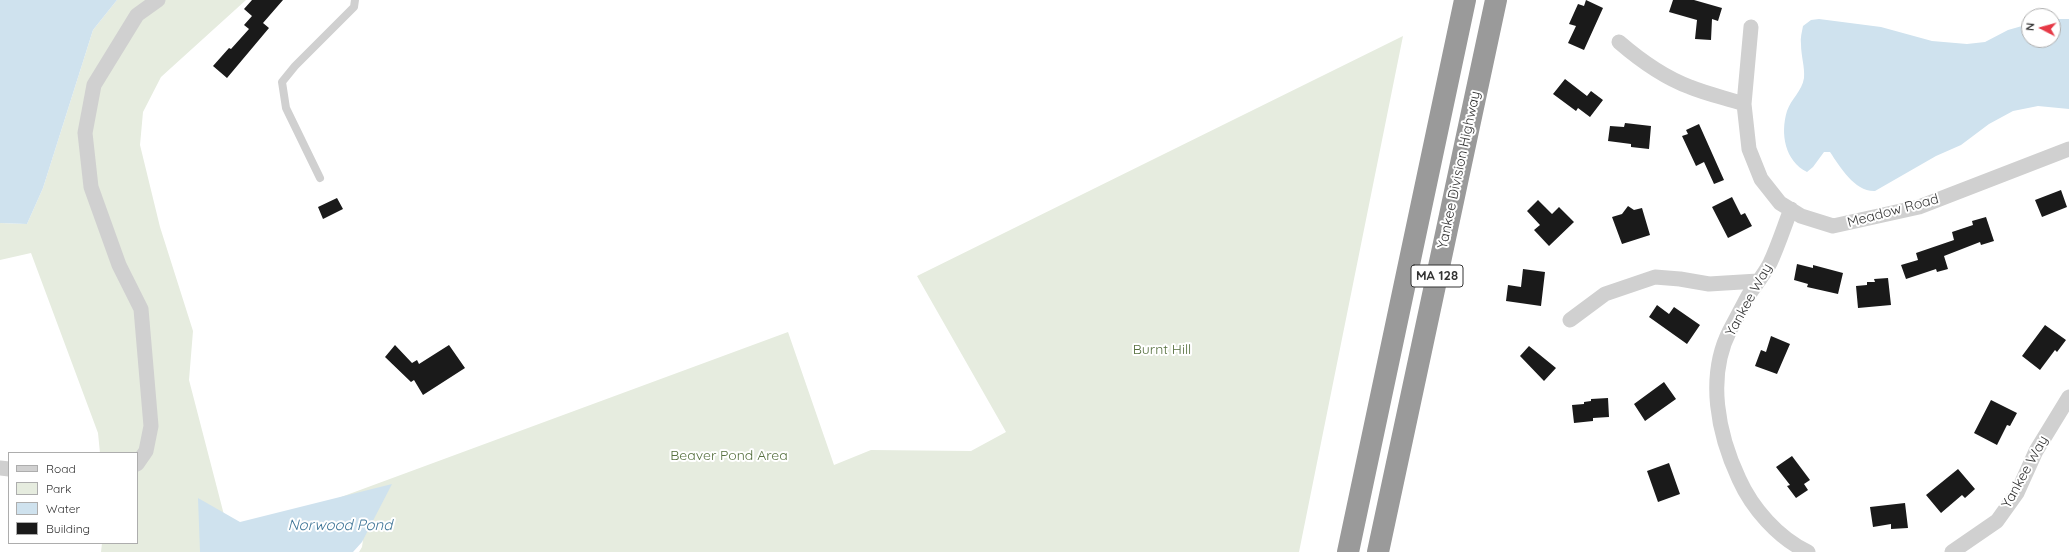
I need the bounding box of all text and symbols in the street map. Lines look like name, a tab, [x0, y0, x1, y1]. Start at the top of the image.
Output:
north arrow	[2021, 8, 2061, 48]
text: N	[2023, 22, 2037, 32]
street label: Yankee Division Highway	[1434, 90, 1484, 250]
street label: Meadow Road	[1845, 191, 1941, 231]
street label: Yankee Way	[1722, 261, 1776, 339]
road number: MA 128	[1411, 265, 1463, 287]
park label: Burnt Hill	[1133, 342, 1191, 358]
street label: Yankee Way	[1998, 433, 2052, 511]
park label: Beaver Pond Area	[670, 448, 788, 464]
legend	[8, 452, 138, 544]
text: Road	[46, 461, 76, 476]
text: Park	[46, 481, 71, 496]
text: Water	[46, 501, 80, 516]
water label: Norwood Pond	[288, 516, 392, 534]
text: Building	[46, 521, 90, 536]

